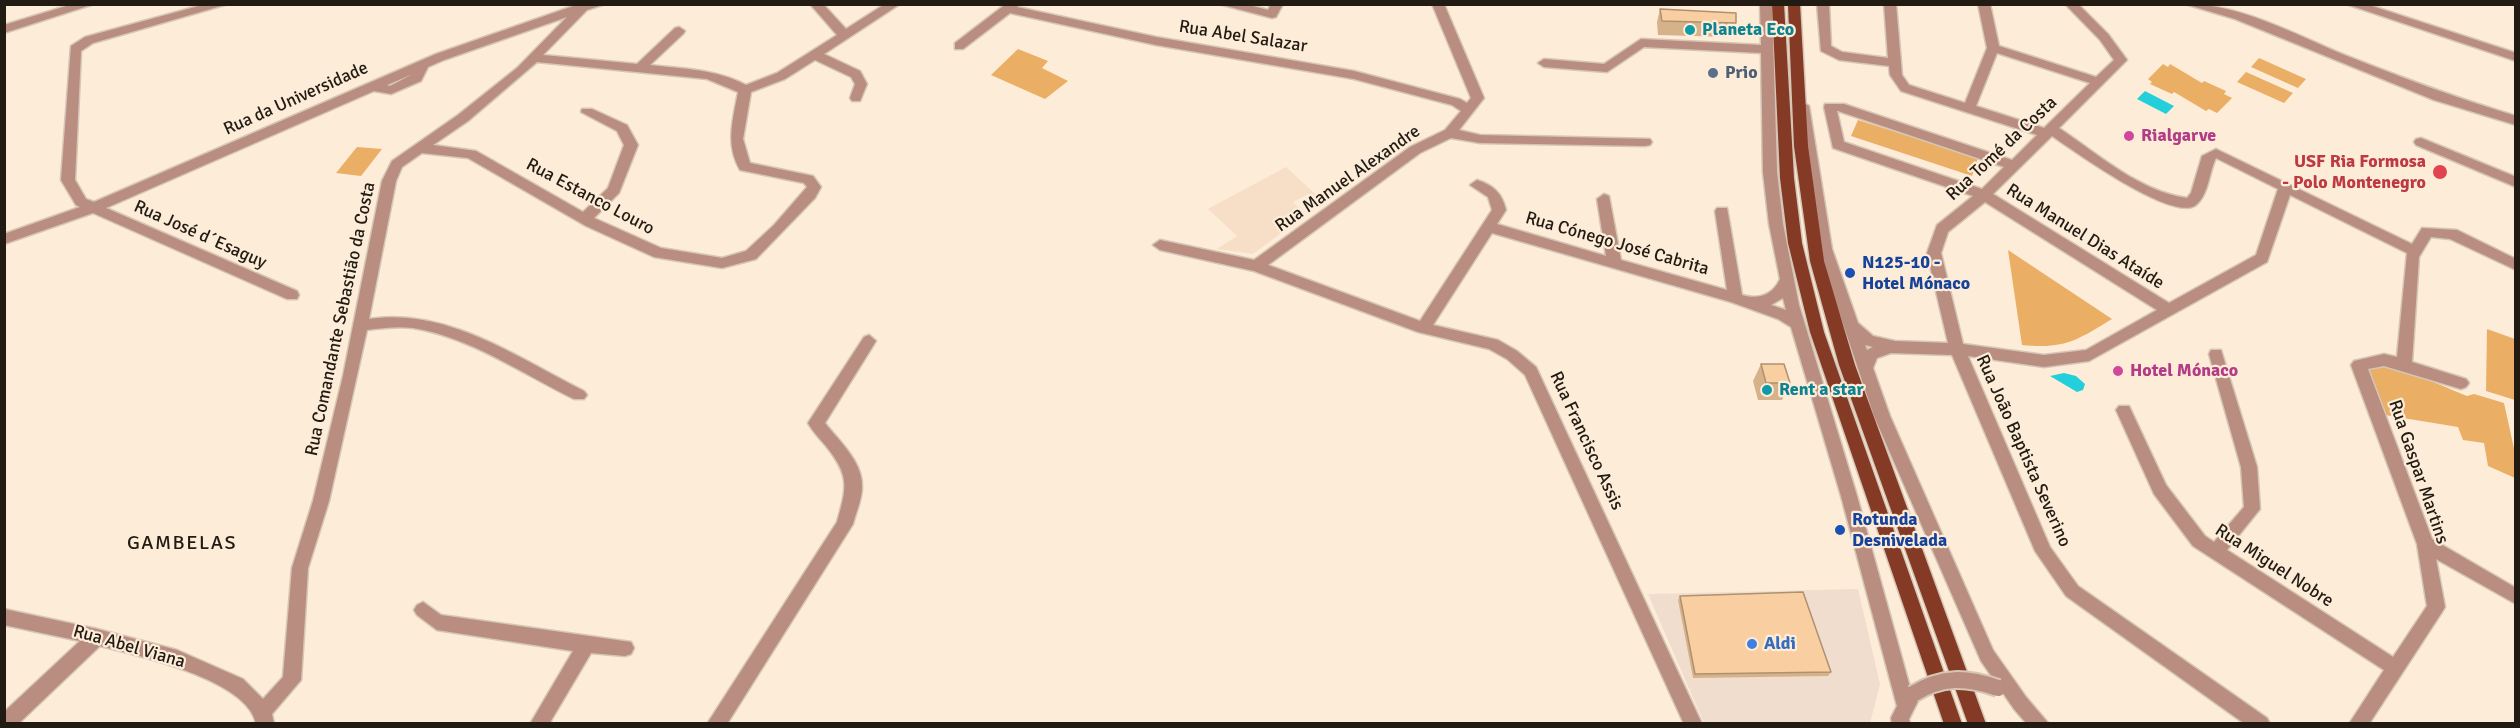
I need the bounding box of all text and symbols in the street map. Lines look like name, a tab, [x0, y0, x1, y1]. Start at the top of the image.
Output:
street label: Rua Abel Salazar	[1177, 16, 1309, 58]
place label: Planeta Eco	[1702, 19, 1794, 41]
marker: Planeta Eco	[1683, 23, 1697, 37]
street label: Rua da Universidade	[220, 57, 372, 141]
place label: Prio	[1725, 62, 1758, 84]
marker: Prio	[1706, 66, 1720, 80]
street label: Rua Tomé da Costa	[1942, 92, 2062, 206]
street label: Rua Manuel Alexandre	[1271, 121, 1425, 237]
place label: Rialgarve	[2141, 125, 2216, 147]
marker: Rialgarve	[2122, 129, 2136, 143]
place label: USF Ria Formosa - Polo Montenegro	[2282, 151, 2426, 194]
street label: Rua Estanco Louro	[522, 154, 658, 240]
marker: USF Ria Formosa - Polo Montenegro	[2431, 163, 2449, 181]
street label: Rua Comandante Sebastião da Costa	[301, 180, 381, 458]
street label: Rua Manuel Dias Ataíde	[2002, 180, 2168, 294]
street label: Rua José d´Esaguy	[130, 196, 270, 274]
street label: Rua Cónego José Cabrita	[1523, 207, 1711, 281]
place label: N125-10 - Hotel Mónaco	[1862, 252, 1970, 294]
marker: N125-10 - Hotel Mónaco	[1843, 266, 1857, 280]
street label: Rua João Baptista Severino	[1971, 352, 2075, 550]
place label: Hotel Mónaco	[2130, 360, 2238, 382]
marker: Hotel Mónaco	[2111, 364, 2125, 378]
street label: Rua Francisco Assis	[1544, 368, 1628, 514]
place label: Rent a star	[1779, 379, 1864, 401]
marker: Rent a star	[1760, 383, 1774, 397]
street label: Rua Gaspar Martins	[2383, 397, 2453, 547]
place label: Rotunda Desnivelada	[1852, 509, 1947, 552]
street label: Rua Miguel Nobre	[2211, 520, 2337, 612]
marker: Rotunda Desnivelada	[1833, 523, 1847, 537]
district label: GAMBELAS	[127, 532, 237, 556]
street label: Rua Abel Viana	[71, 621, 187, 673]
place label: Aldi	[1764, 633, 1796, 655]
marker: Aldi	[1745, 637, 1759, 651]

